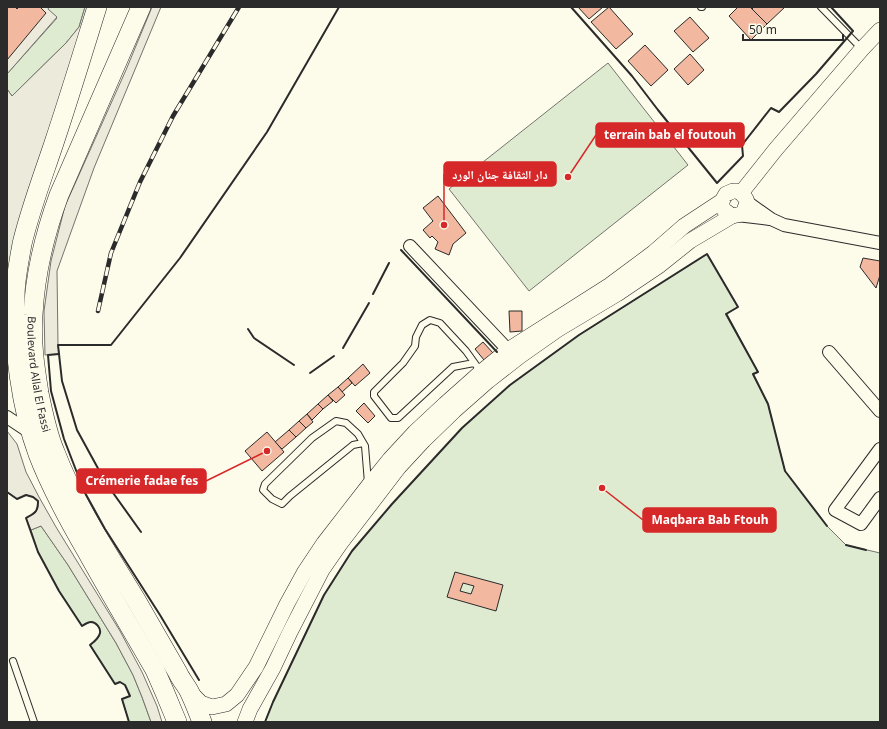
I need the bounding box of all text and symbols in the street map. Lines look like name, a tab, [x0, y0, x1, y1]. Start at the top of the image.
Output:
scale bar	[743, 16, 843, 42]
text: 50 m	[749, 21, 777, 38]
callout: terrain bab el foutouh	[596, 123, 744, 147]
text: terrain bab el foutouh	[604, 126, 736, 143]
callout: دار الثقافة جنان الورد	[444, 162, 556, 186]
text: دار الثقافة جنان الورد	[452, 166, 548, 183]
street label: Boulevard Allal El Fassi	[25, 316, 55, 434]
callout: Crémerie fadae fes	[77, 469, 206, 493]
text: Crémerie fadae fes	[86, 472, 198, 489]
callout: Maqbara Bab Ftouh	[643, 508, 776, 532]
text: Maqbara Bab Ftouh	[651, 511, 769, 528]

